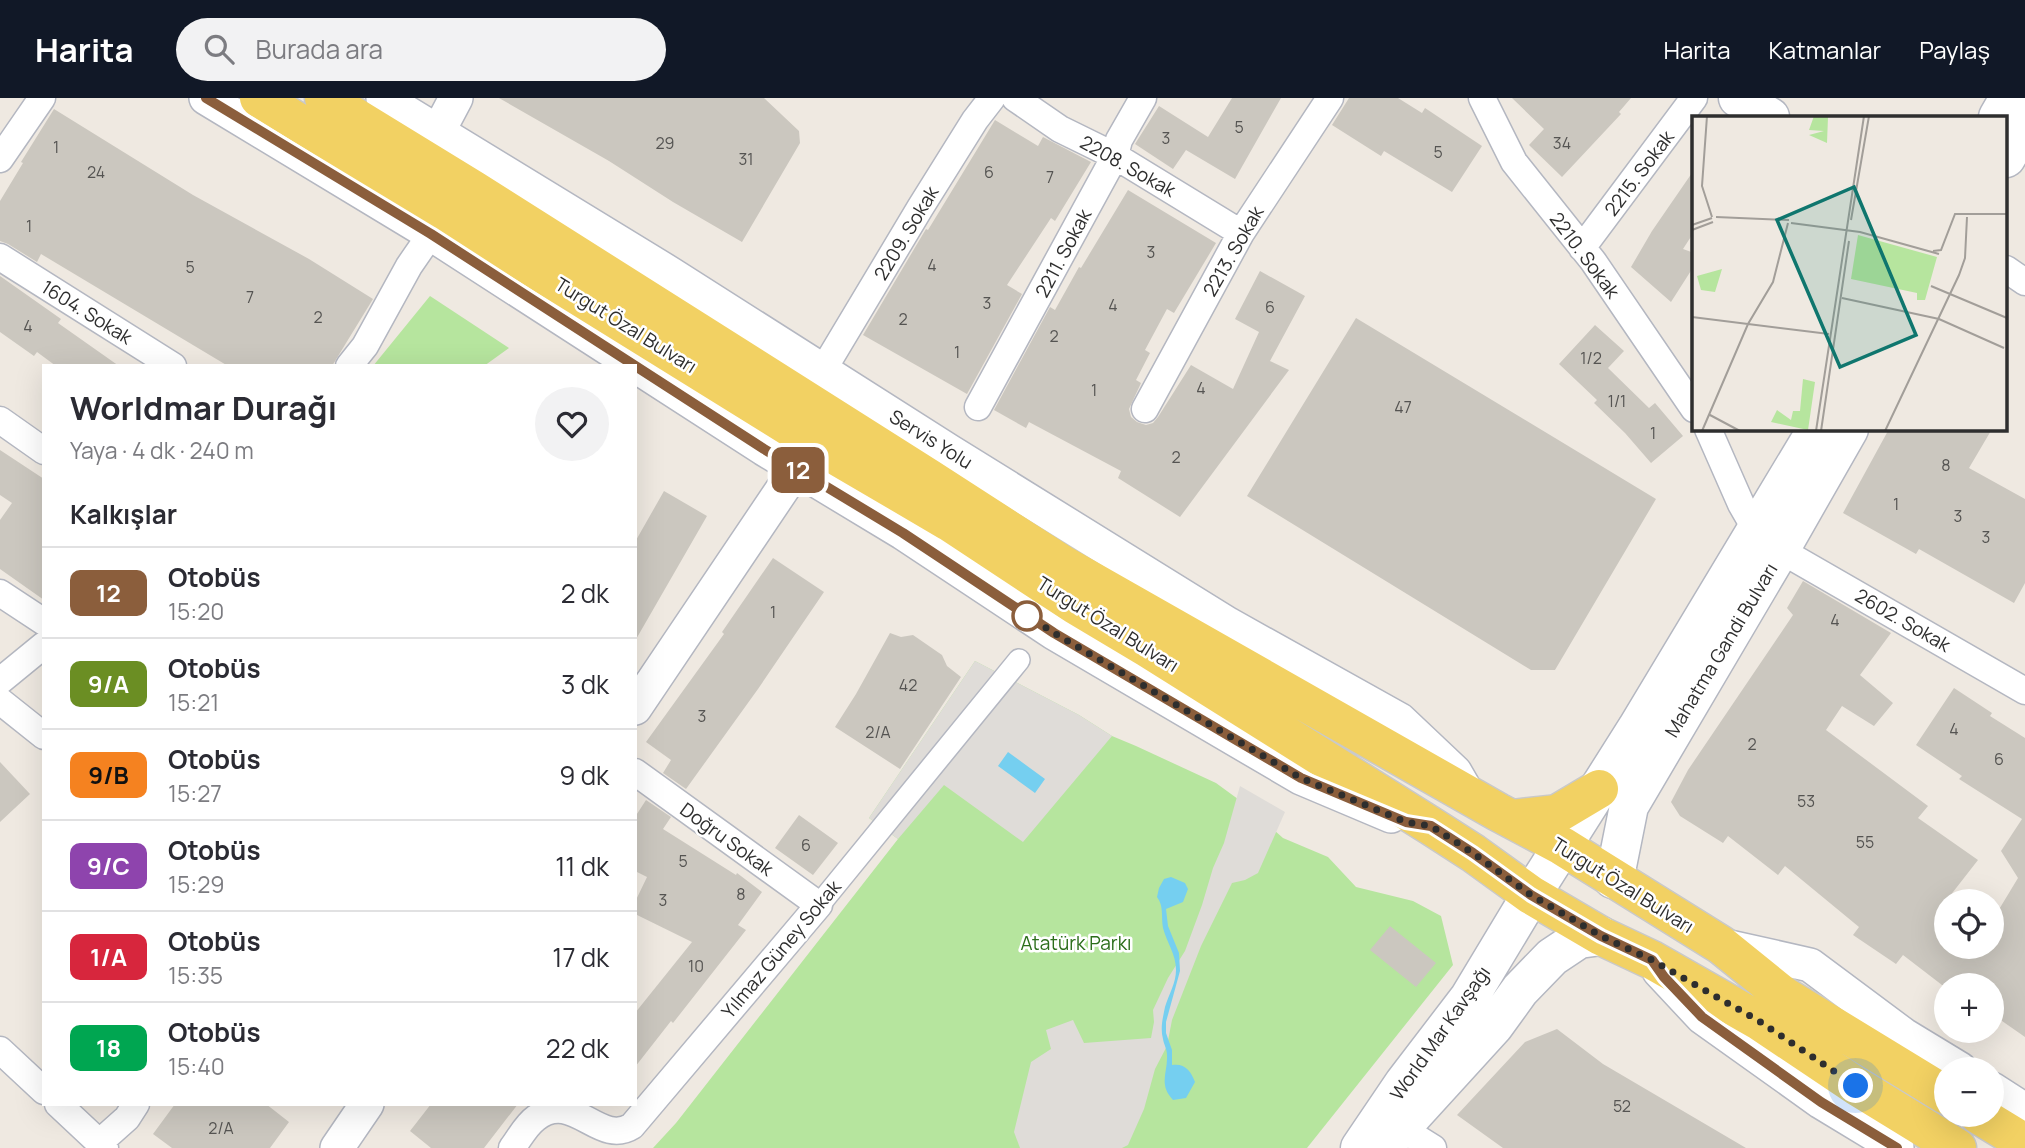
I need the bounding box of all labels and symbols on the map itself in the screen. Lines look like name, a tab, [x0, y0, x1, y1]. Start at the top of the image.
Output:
house number: 5	[1234, 116, 1244, 138]
inset map	[1692, 116, 2008, 430]
street label: 2215. Sokak	[1598, 124, 1680, 221]
house number: 3	[1162, 127, 1170, 149]
street label: 2208. Sokak	[1076, 129, 1181, 203]
house number: 29	[655, 132, 675, 154]
house number: 34	[1553, 132, 1571, 154]
house number: 1	[53, 136, 59, 158]
house number: 5	[1433, 141, 1443, 163]
house number: 31	[738, 148, 754, 170]
house number: 24	[87, 161, 105, 183]
house number: 6	[984, 161, 994, 183]
house number: 7	[1046, 166, 1054, 188]
street label: 2209. Sokak	[868, 181, 945, 285]
street label: 2213. Sokak	[1197, 200, 1270, 301]
street label: 2211. Sokak	[1029, 204, 1097, 302]
street label: 2210. Sokak	[1544, 207, 1626, 304]
house number: 1	[26, 215, 32, 237]
house number: 3	[1147, 241, 1155, 263]
house number: 4	[927, 254, 937, 276]
house number: 5	[185, 256, 195, 278]
street label: Turgut Özal Bulvarı	[550, 271, 702, 379]
street label: 1604. Sokak	[37, 274, 138, 351]
house number: 7	[246, 286, 254, 308]
house number: 3	[983, 292, 991, 314]
house number: 4	[1108, 294, 1118, 316]
house number: 6	[1265, 296, 1275, 318]
house number: 2	[313, 306, 323, 328]
house number: 2	[898, 308, 908, 330]
house number: 4	[23, 315, 33, 337]
house number: 2	[1049, 325, 1059, 347]
house number: 1	[954, 341, 960, 363]
house number: 1/2	[1580, 347, 1602, 369]
house number: 4	[1196, 377, 1206, 399]
house number: 1	[1091, 379, 1097, 401]
house number: 1/1	[1608, 390, 1626, 412]
house number: 47	[1394, 396, 1412, 418]
street label: Servis Yolu	[884, 403, 978, 475]
house number: 1	[1650, 422, 1656, 444]
house number: 2	[1171, 446, 1181, 468]
line badge: 12	[766, 447, 830, 493]
house number: 8	[1941, 454, 1951, 476]
house number: 1	[1893, 493, 1899, 515]
house number: 3	[1954, 505, 1962, 527]
house number: 3	[1982, 526, 1990, 548]
street label: Mahatma Gandi Bulvarı	[1659, 558, 1783, 742]
street label: Turgut Özal Bulvarı	[1032, 570, 1184, 678]
street label: 2602. Sokak	[1851, 582, 1956, 658]
house number: 1	[770, 601, 776, 623]
unlabelled marker	[1012, 601, 1042, 631]
house number: 4	[1830, 609, 1840, 631]
house number: 42	[899, 674, 917, 696]
house number: 3	[698, 705, 706, 727]
house number: 4	[1949, 718, 1959, 740]
house number: 2/A	[865, 721, 891, 743]
house number: 2	[1747, 733, 1757, 755]
house number: 6	[1994, 748, 2004, 770]
house number: 53	[1797, 790, 1815, 812]
street label: Doğru Sokak	[675, 796, 779, 882]
street label: Turgut Özal Bulvarı	[1547, 831, 1699, 939]
house number: 55	[1856, 831, 1874, 853]
house number: 6	[801, 834, 811, 856]
house number: 5	[678, 850, 688, 872]
street label: Yılmaz Güney Sokak	[715, 874, 847, 1024]
house number: 8	[736, 883, 746, 905]
house number: 3	[659, 889, 667, 911]
park label: Atatürk Parkı	[1020, 930, 1132, 956]
house number: 10	[688, 955, 704, 977]
street label: World Mar Kavşağı	[1384, 961, 1496, 1105]
your location	[1838, 1068, 1873, 1103]
house number: 52	[1613, 1095, 1631, 1117]
house number: 2/A	[208, 1117, 234, 1139]

